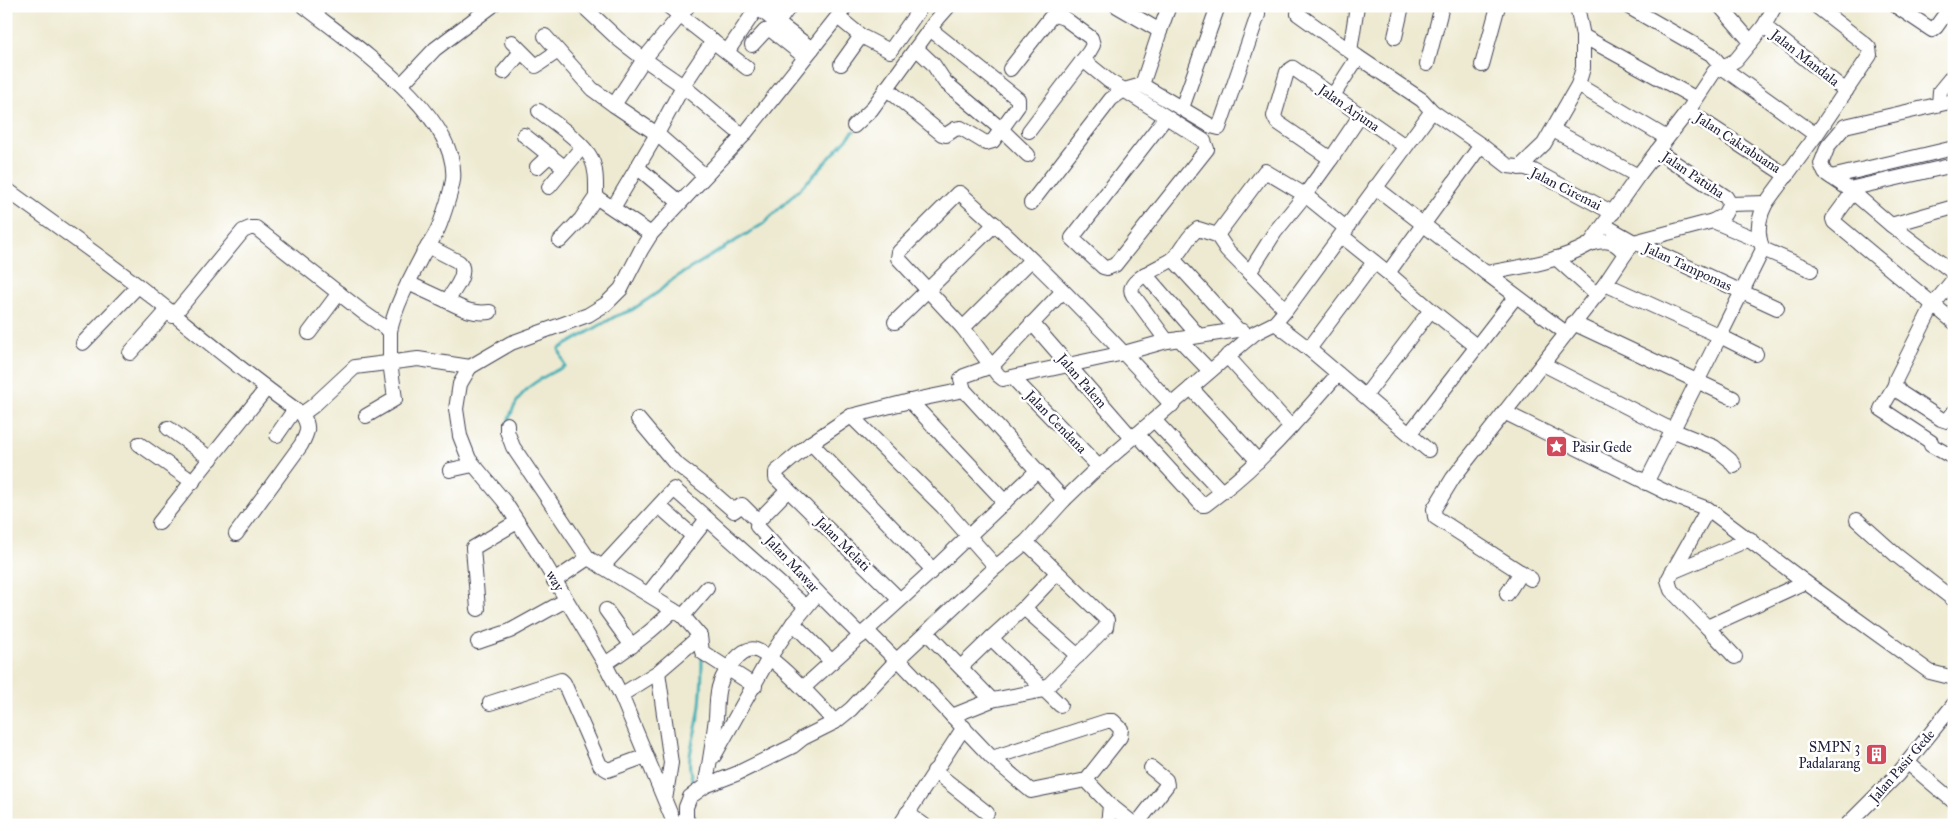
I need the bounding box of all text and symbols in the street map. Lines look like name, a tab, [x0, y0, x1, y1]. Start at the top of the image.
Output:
street label: Jalan Mandala	[1765, 25, 1843, 91]
street label: Jalan Arjuna	[1313, 80, 1383, 136]
street label: Jalan Cakrabuana	[1690, 108, 1784, 178]
street label: Jalan Patuha	[1656, 147, 1727, 203]
street label: Jalan Ciremai	[1525, 163, 1604, 215]
street label: Jalan Tampomas	[1639, 238, 1735, 296]
street label: Jalan Palem	[1052, 349, 1110, 413]
street label: Jalan Cendana	[1020, 386, 1090, 458]
place icon: Pasir Gede	[1544, 435, 1568, 459]
place label: Pasir Gede	[1572, 439, 1632, 456]
street label: Jalan Melati	[810, 512, 874, 576]
street label: Jalan Mawar	[759, 530, 823, 597]
street label: way	[542, 567, 568, 595]
street label: Jalan Pasir Gede	[1864, 726, 1939, 808]
place label: SMPN 3 Padalarang	[1798, 739, 1860, 772]
building icon: SMPN 3 Padalarang	[1864, 743, 1888, 767]

